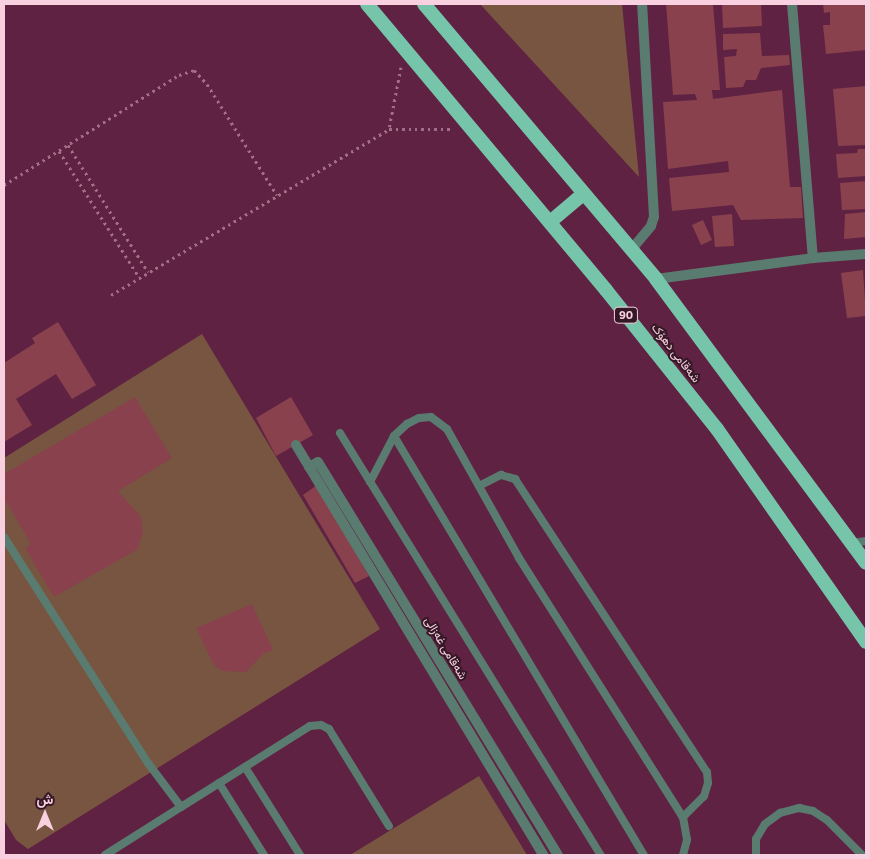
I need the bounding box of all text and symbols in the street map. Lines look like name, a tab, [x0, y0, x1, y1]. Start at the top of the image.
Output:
road number: 90	[614, 306, 638, 324]
street label: شەقامی دهۆک	[648, 321, 704, 385]
street label: شەقامی غەزالی	[422, 614, 470, 682]
north arrow	[20, 789, 70, 839]
text: ش	[37, 790, 53, 807]

